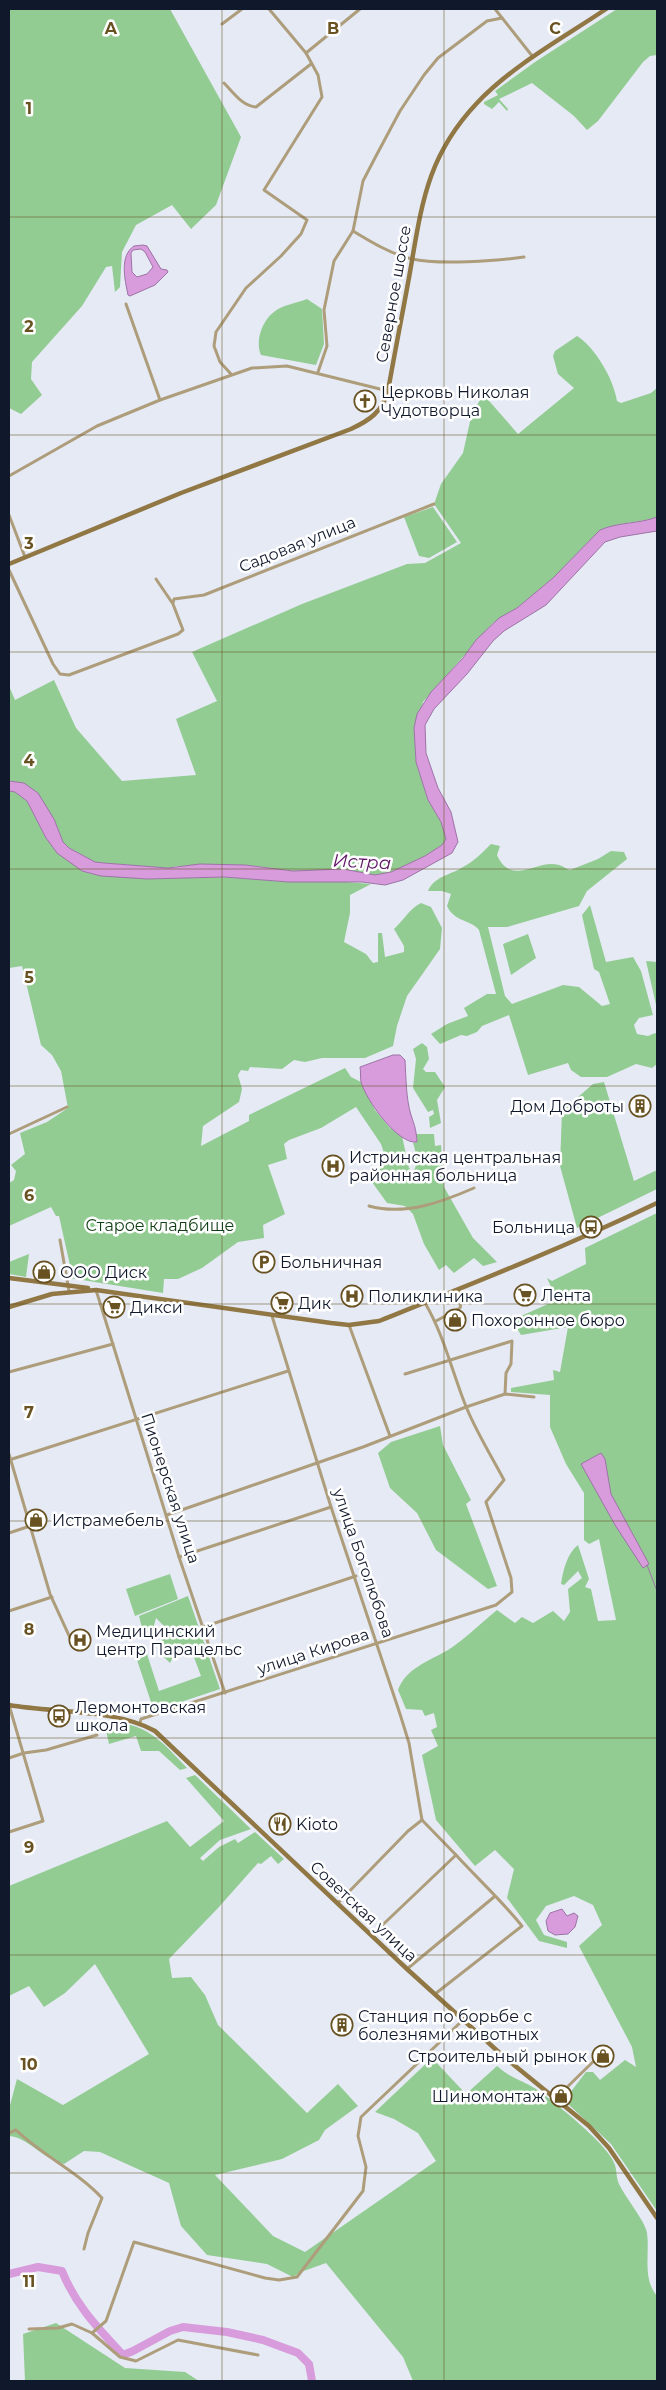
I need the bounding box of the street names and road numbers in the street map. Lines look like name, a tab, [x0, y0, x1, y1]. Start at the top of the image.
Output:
street label: Северное шоссе	[372, 224, 415, 364]
street label: Садовая улица	[236, 512, 358, 577]
street label: Пионерская улица	[137, 1410, 204, 1566]
street label: улица Боголюбова	[329, 1485, 398, 1640]
street label: улица Кирова	[254, 1624, 371, 1679]
street label: Советская улица	[306, 1857, 421, 1966]

